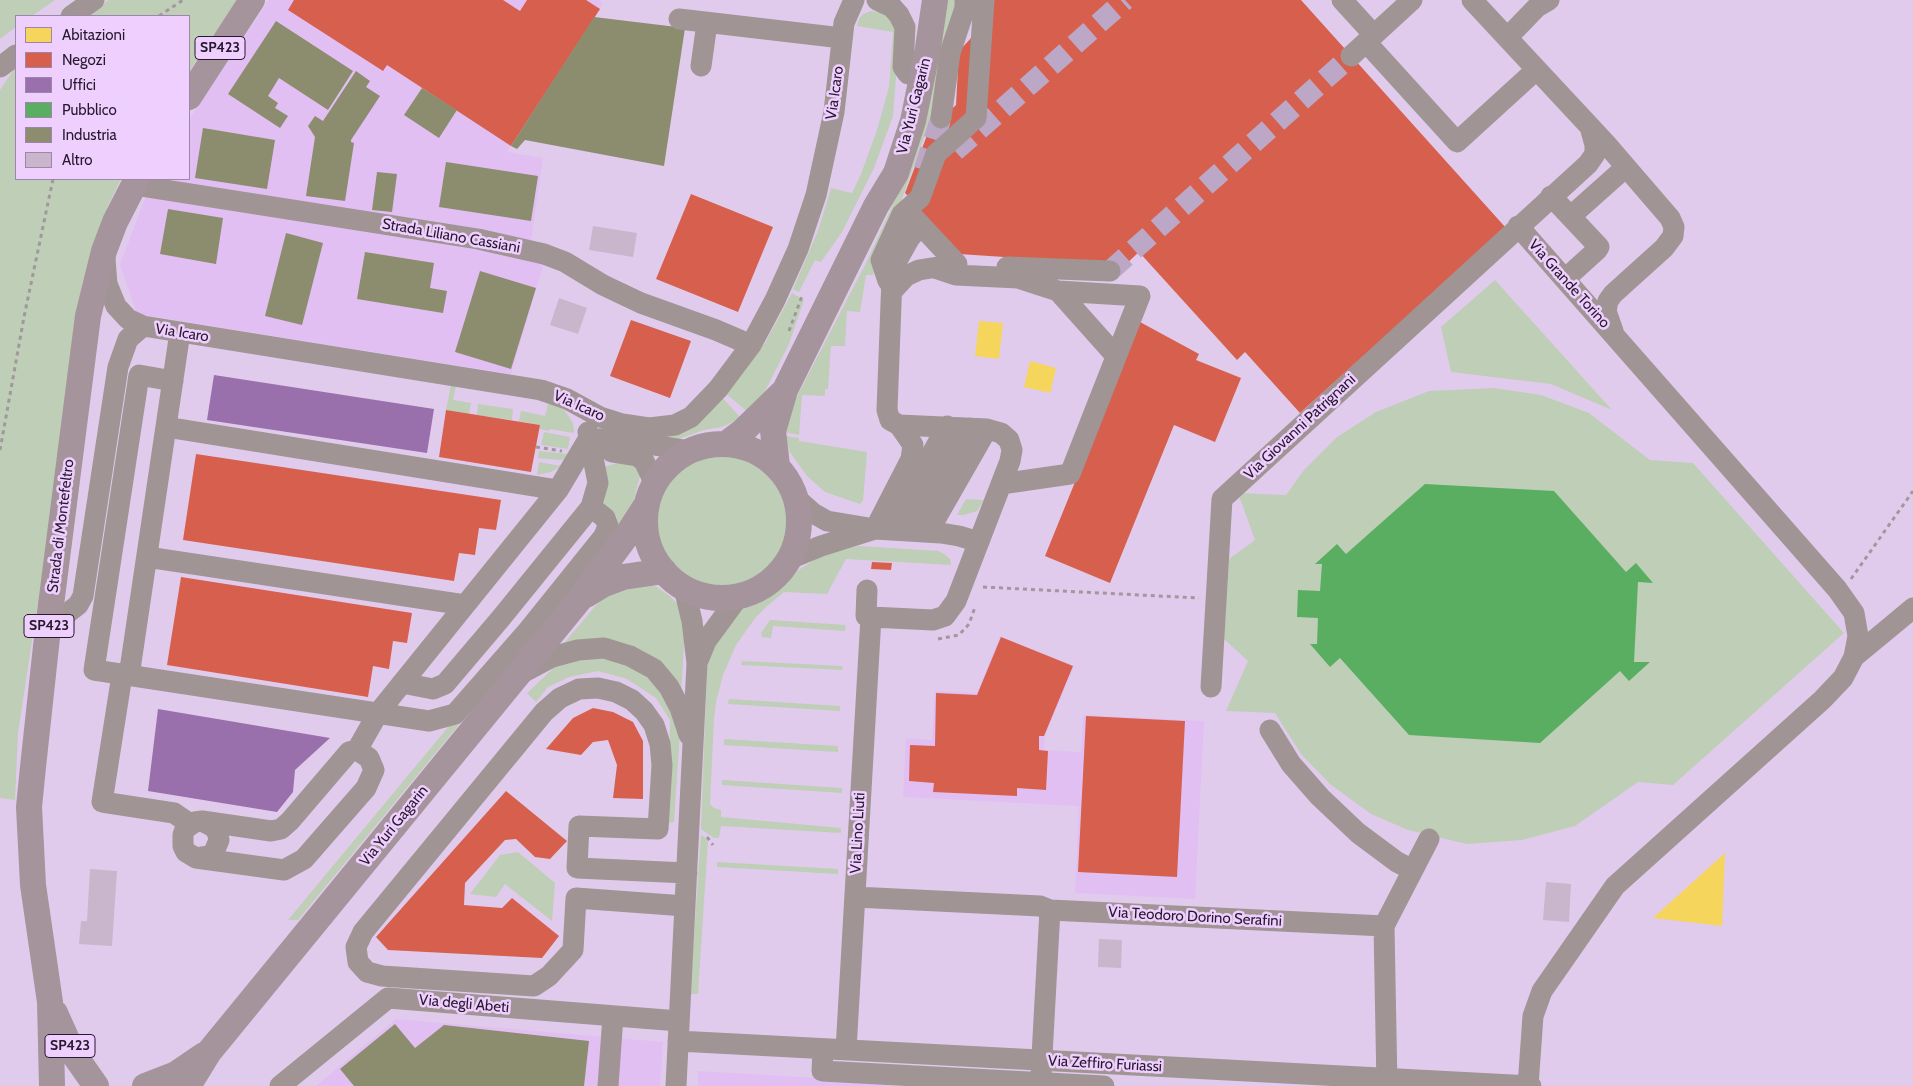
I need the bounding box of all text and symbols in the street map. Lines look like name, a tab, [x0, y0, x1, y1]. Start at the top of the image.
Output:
legend	[15, 15, 190, 180]
text: Abitazioni	[62, 26, 125, 44]
road number: SP423	[195, 36, 245, 59]
text: Negozi	[62, 51, 106, 69]
street label: Via Yuri Gagarin	[893, 56, 935, 156]
street label: Via Icaro	[822, 65, 848, 121]
text: Uffici	[62, 76, 96, 94]
text: Pubblico	[62, 101, 117, 119]
text: Industria	[62, 126, 117, 144]
text: Altro	[62, 151, 92, 169]
street label: Strada Liliano Cassiani	[381, 215, 521, 257]
street label: Via Grande Torino	[1525, 236, 1613, 332]
street label: Via Icaro	[154, 320, 210, 346]
street label: Via Giovanni Patrignani	[1241, 371, 1359, 483]
street label: Via Icaro	[551, 387, 607, 425]
street label: Strada di Montefeltro	[44, 458, 78, 594]
road number: SP423	[24, 614, 74, 638]
street label: Via Yuri Gagarin	[356, 782, 432, 870]
street label: Via Lino Liuti	[847, 792, 869, 874]
street label: Via Teodoro Dorino Serafini	[1108, 903, 1282, 931]
street label: Via degli Abeti	[418, 991, 510, 1017]
road number: SP423	[45, 1034, 95, 1058]
street label: Via Zeffiro Furiassi	[1048, 1052, 1162, 1076]

